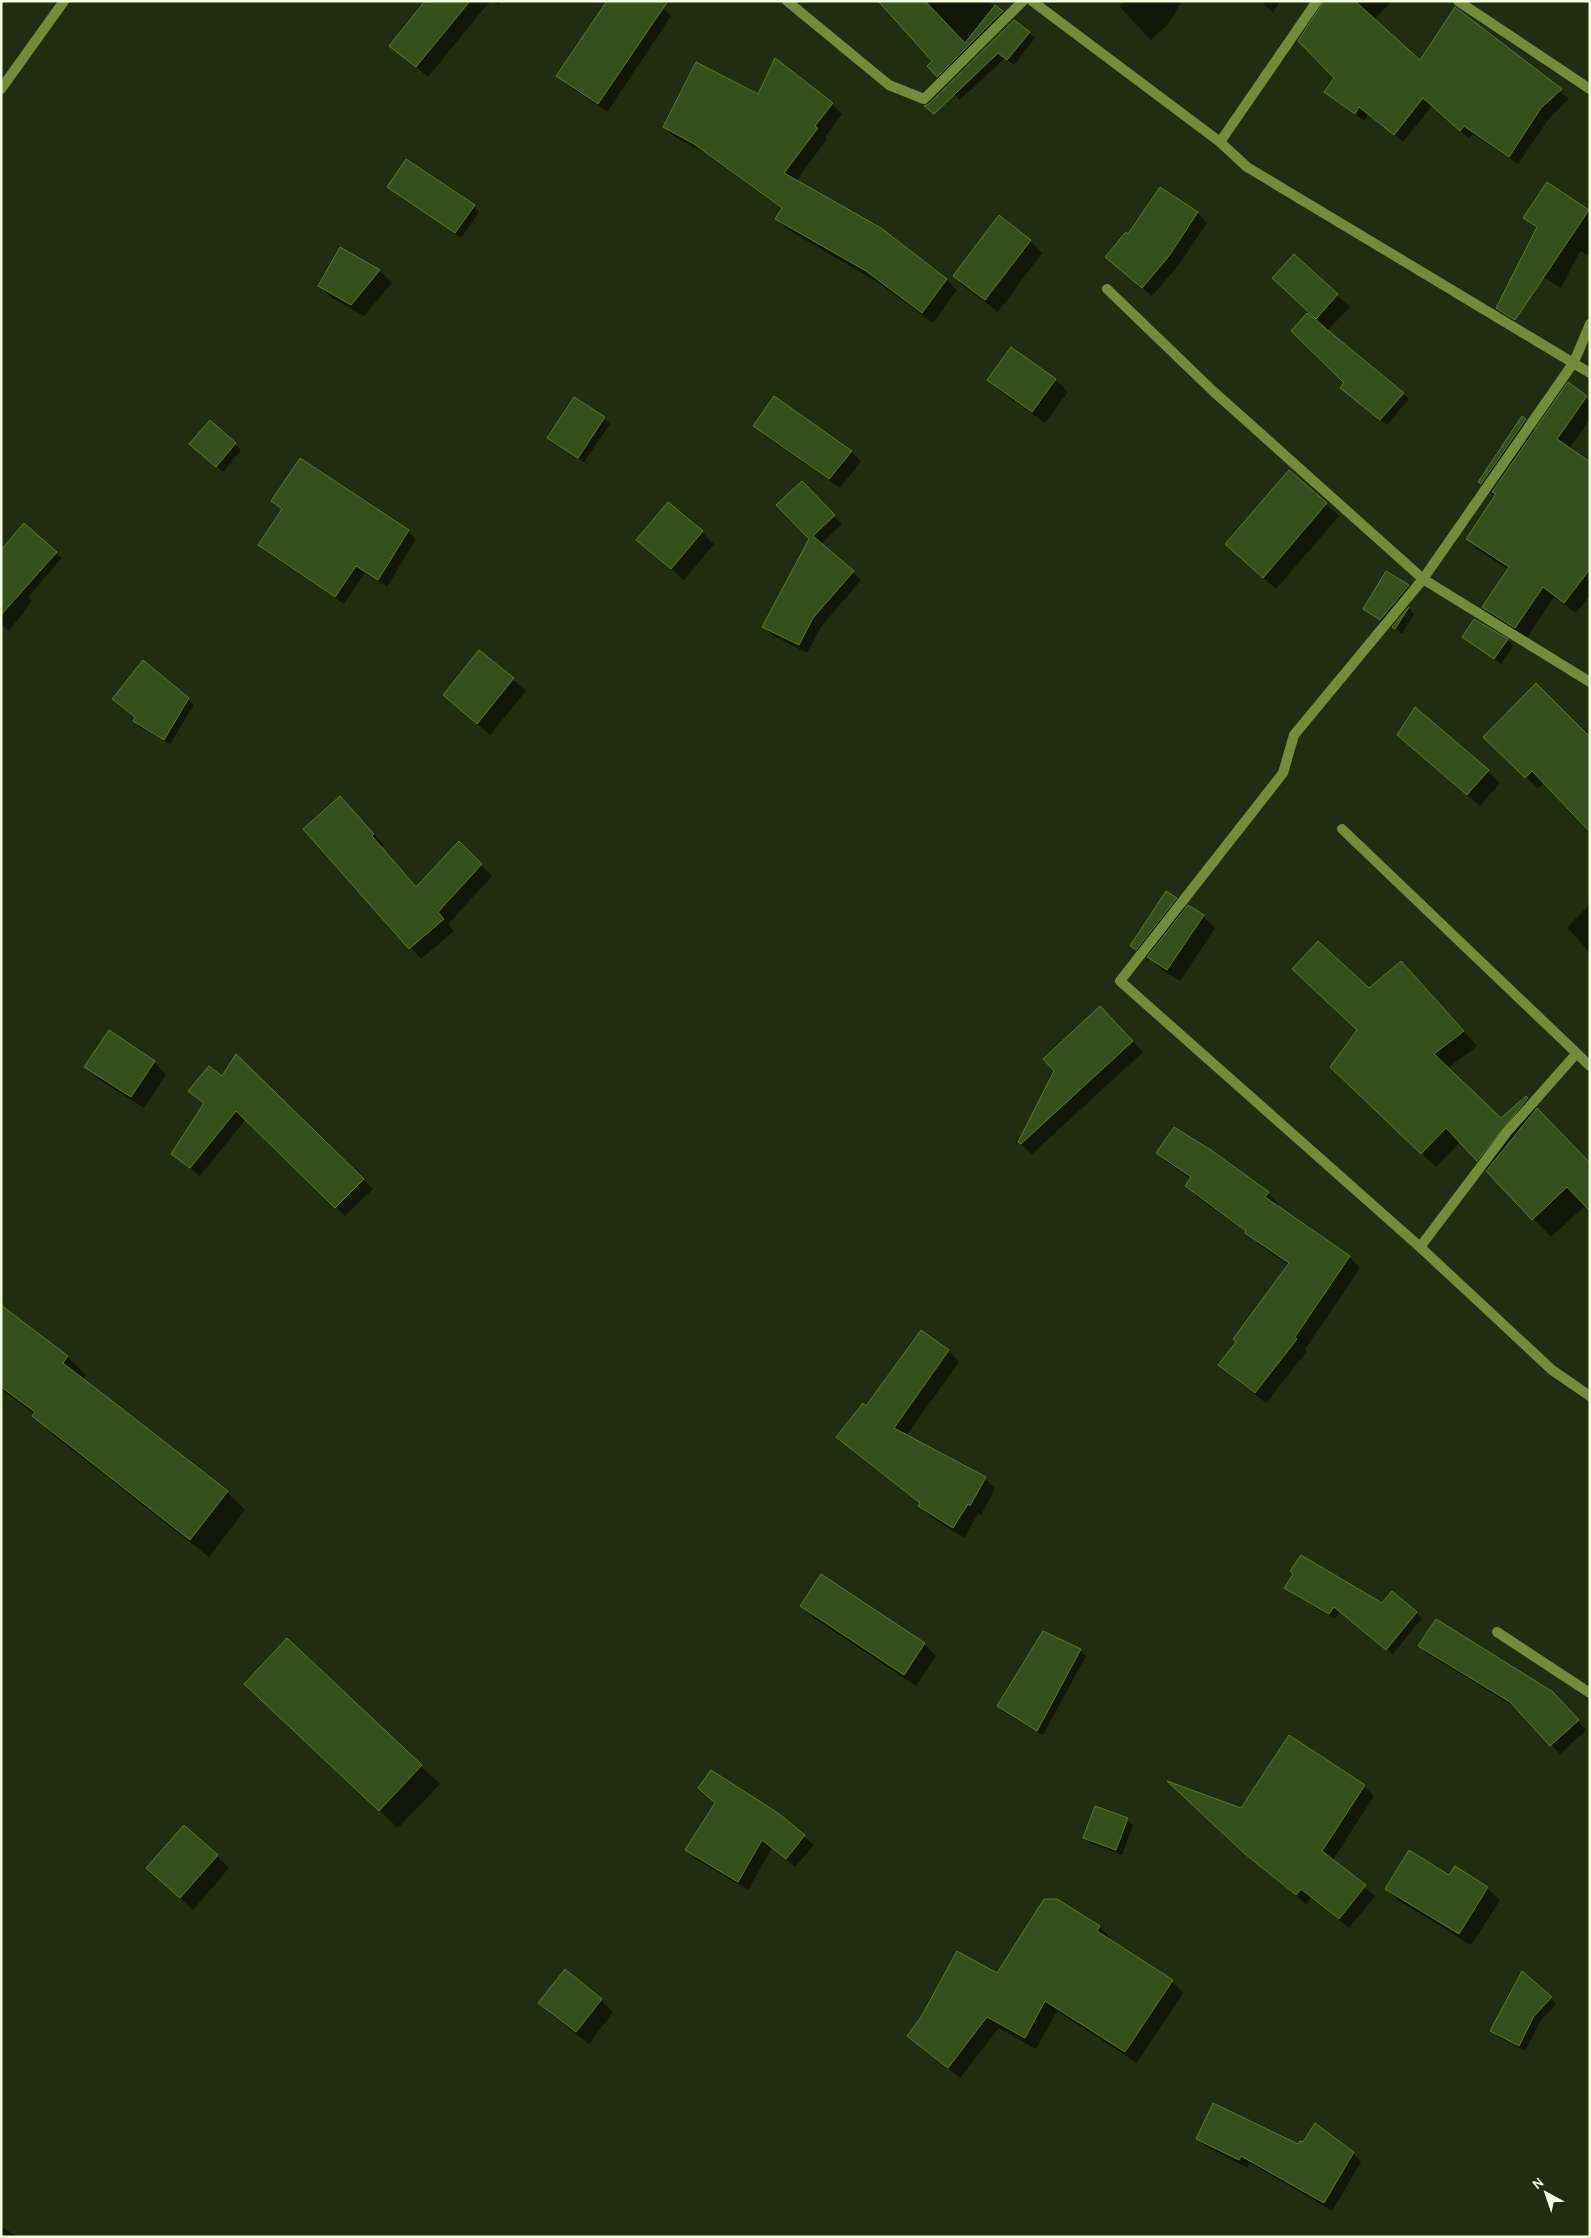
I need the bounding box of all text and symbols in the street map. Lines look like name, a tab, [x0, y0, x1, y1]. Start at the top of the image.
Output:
north arrow	[1521, 2168, 1571, 2218]
text: N	[1529, 2174, 1547, 2193]

